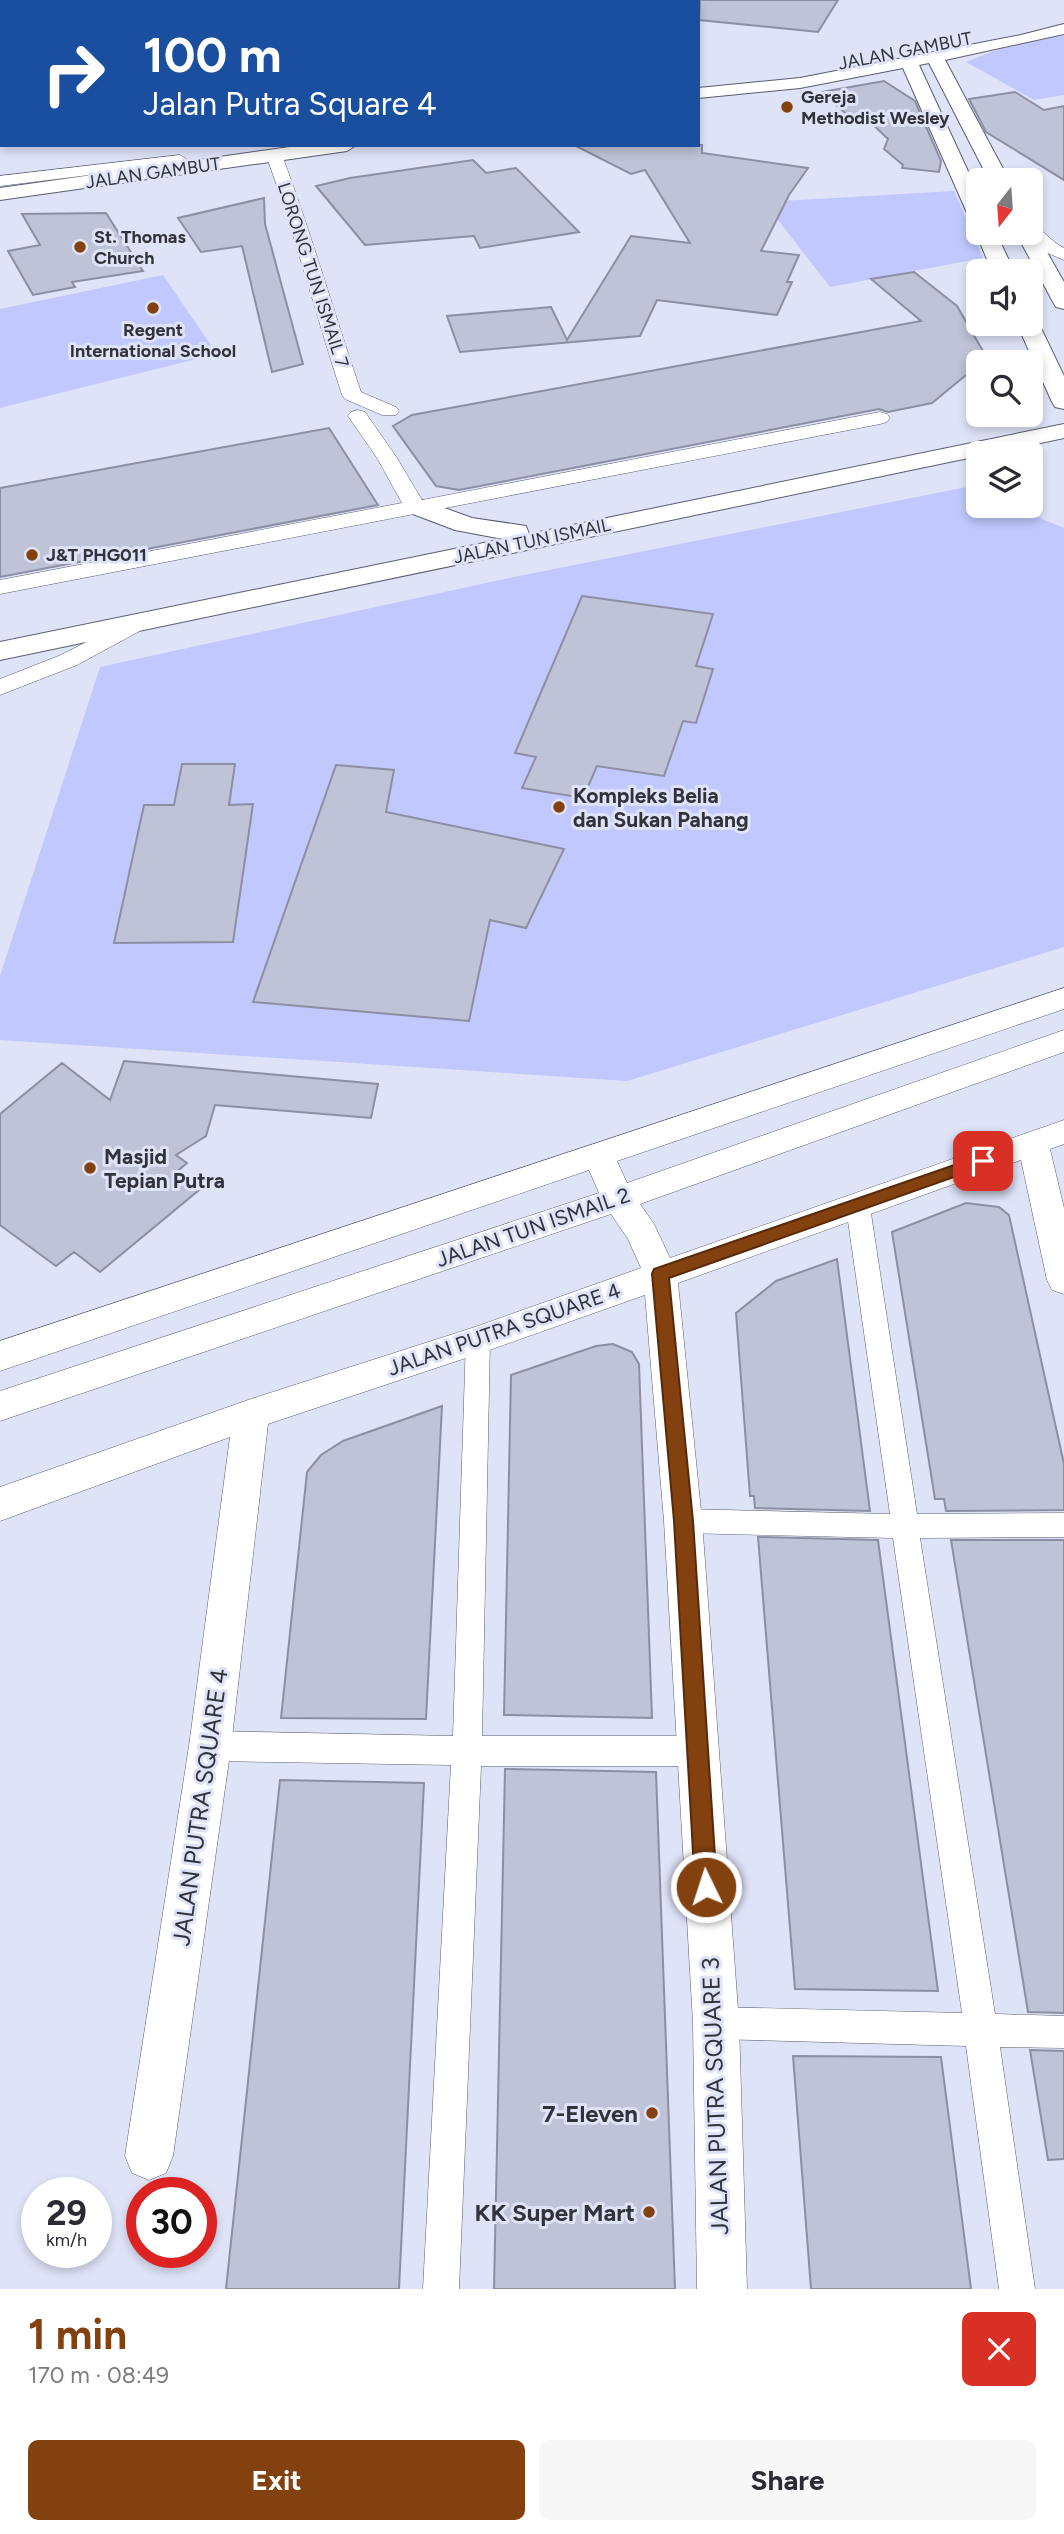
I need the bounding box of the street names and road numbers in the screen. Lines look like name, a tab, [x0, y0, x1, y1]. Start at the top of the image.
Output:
street label: JALAN GAMBUT	[836, 27, 974, 75]
street label: JALAN GAMBUT	[84, 153, 222, 193]
street label: LORONG TUN ISMAIL 7	[273, 180, 353, 371]
street label: JALAN TUN ISMAIL	[451, 513, 613, 568]
street label: JALAN TUN ISMAIL 2	[433, 1182, 633, 1272]
street label: JALAN PUTRA SQUARE 4	[384, 1277, 624, 1381]
street label: JALAN PUTRA SQUARE 4	[166, 1666, 234, 1948]
street label: JALAN PUTRA SQUARE 3	[696, 1957, 734, 2235]

